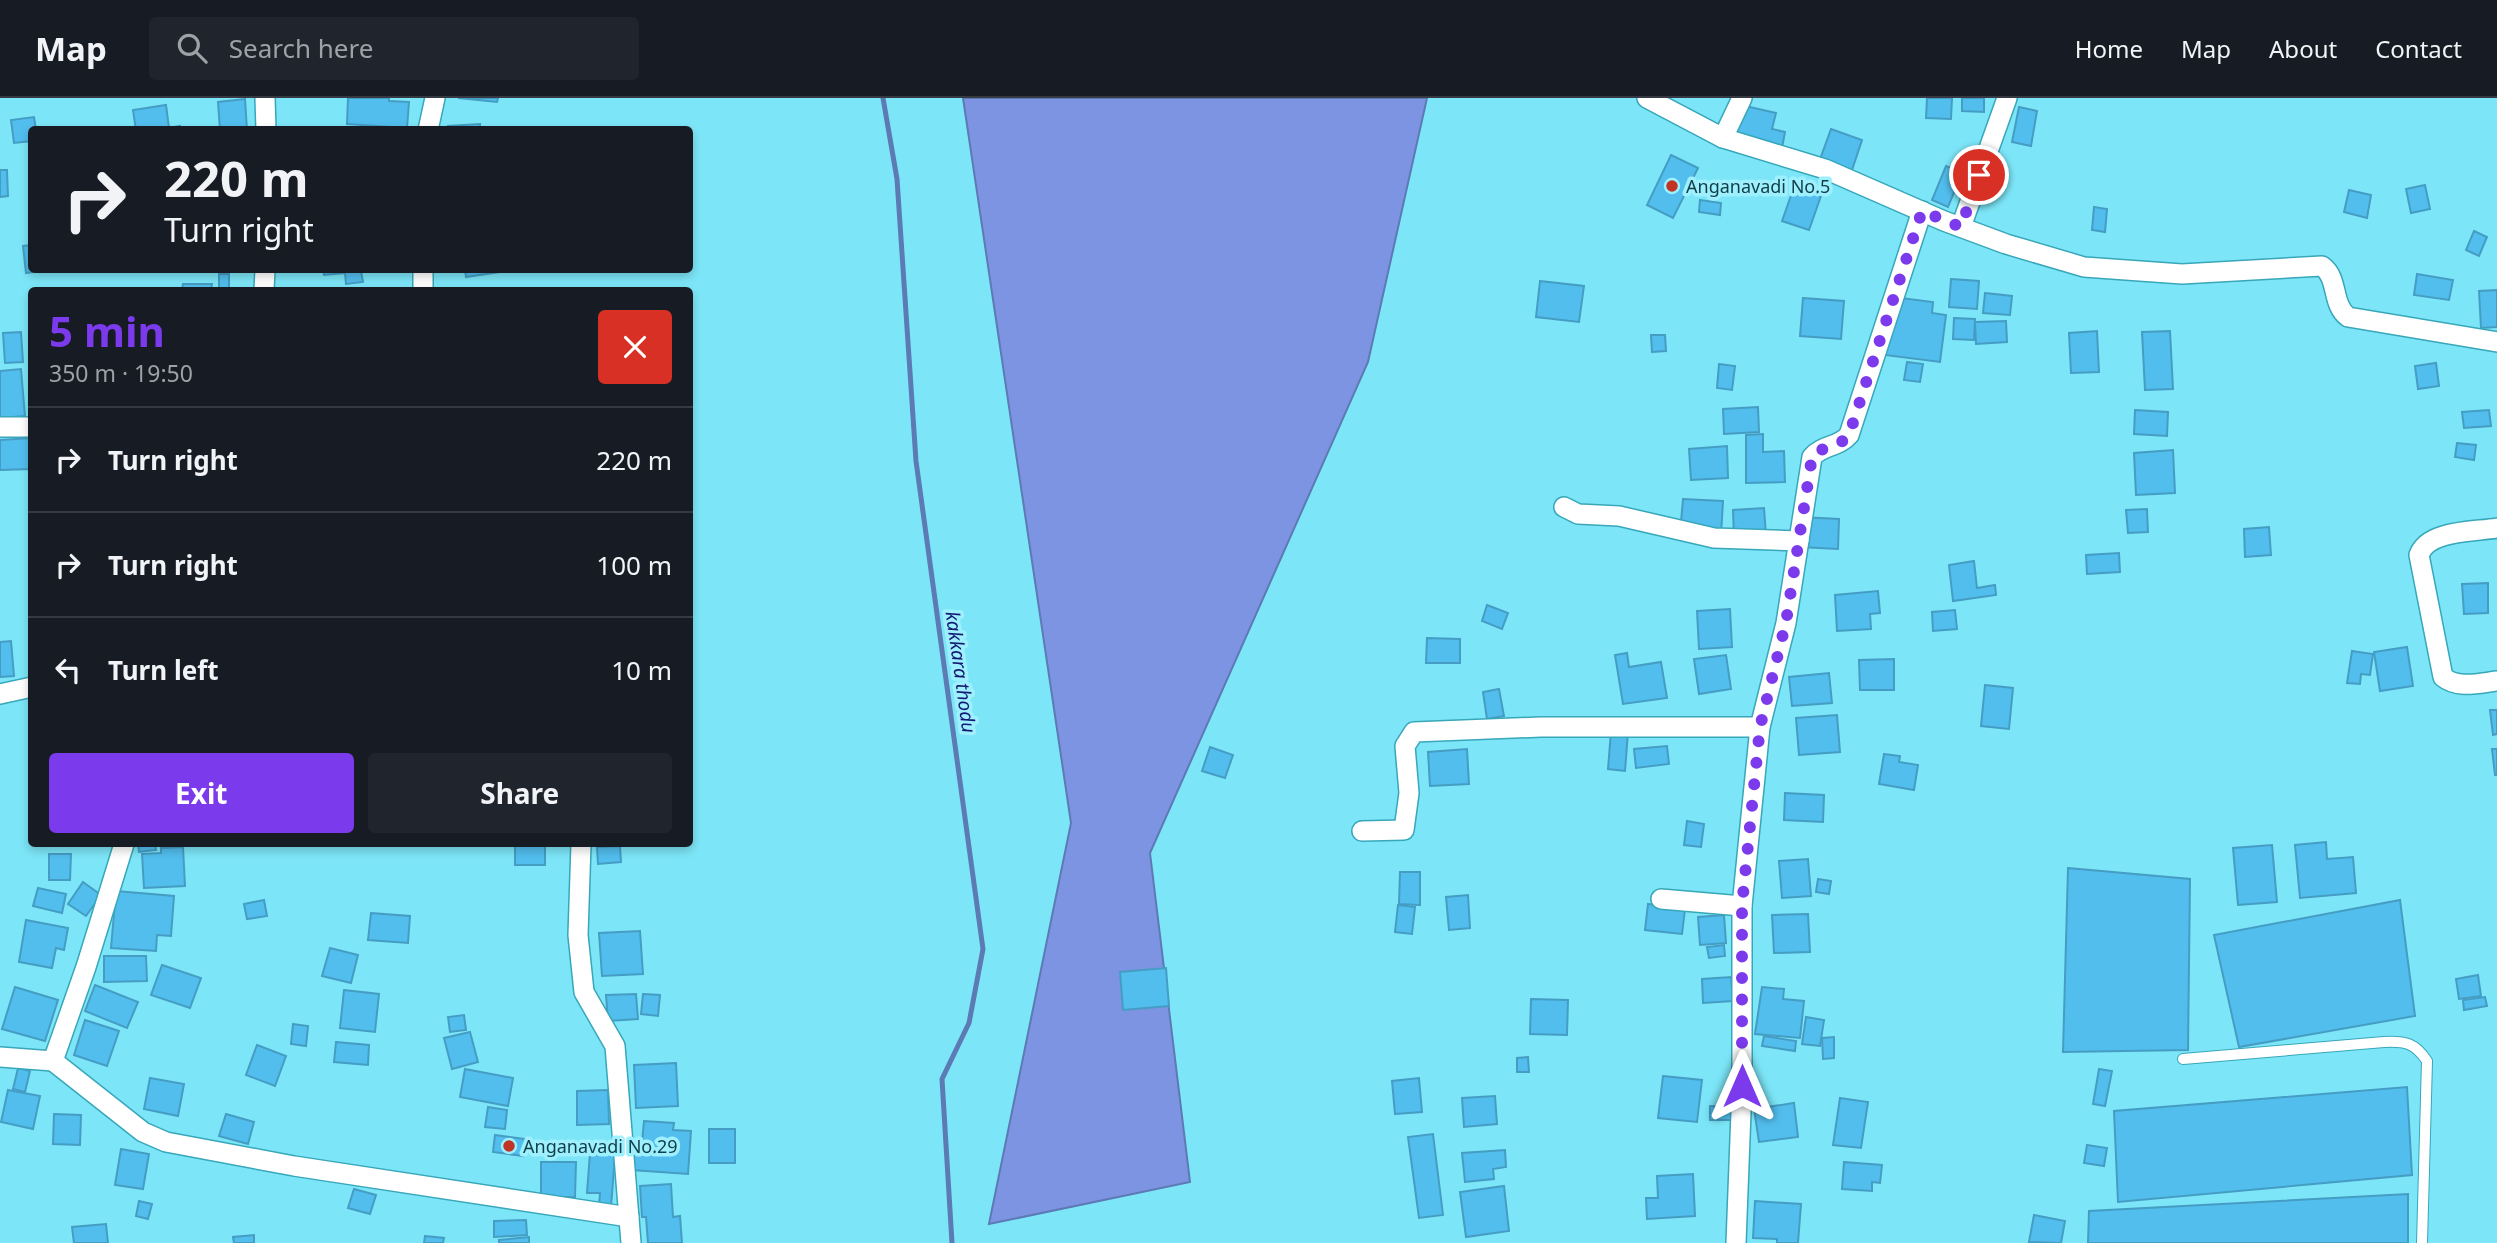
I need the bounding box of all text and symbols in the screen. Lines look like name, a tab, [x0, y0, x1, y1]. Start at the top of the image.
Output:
search box	[149, 17, 639, 80]
text: Map	[35, 26, 107, 71]
icon: search	[173, 29, 211, 67]
text: Search here	[229, 30, 373, 66]
text: Home	[2075, 32, 2143, 65]
text: Map	[2181, 32, 2231, 65]
text: About	[2269, 32, 2337, 65]
text: Contact	[2375, 32, 2462, 65]
text: 220 m	[164, 145, 309, 211]
pin	[1949, 145, 2009, 205]
icon: right	[49, 154, 140, 245]
icon: arrive	[1960, 156, 1998, 194]
place label: Anganavadi No.5	[1686, 174, 1830, 198]
marker: Anganavadi No.5	[1664, 178, 1680, 194]
text: Turn right	[164, 208, 314, 251]
text: 5 min	[49, 302, 165, 359]
button: close	[598, 310, 672, 384]
text: 350 m · 19:50	[49, 357, 193, 389]
icon: right	[49, 441, 87, 479]
text: Turn right	[108, 442, 238, 478]
text: 220 m	[596, 442, 672, 478]
icon: right	[49, 546, 87, 584]
text: Turn right	[108, 547, 238, 583]
text: 100 m	[596, 547, 672, 583]
water label: kakkara thodu	[940, 609, 982, 735]
icon: left	[49, 651, 87, 689]
text: Turn left	[108, 652, 219, 688]
text: 10 m	[611, 652, 672, 688]
button: Exit	[49, 753, 354, 833]
button: Share	[368, 753, 672, 833]
position arrow	[1705, 1049, 1779, 1123]
place label: Anganavadi No.29	[523, 1134, 678, 1158]
marker: Anganavadi No.29	[501, 1138, 517, 1154]

